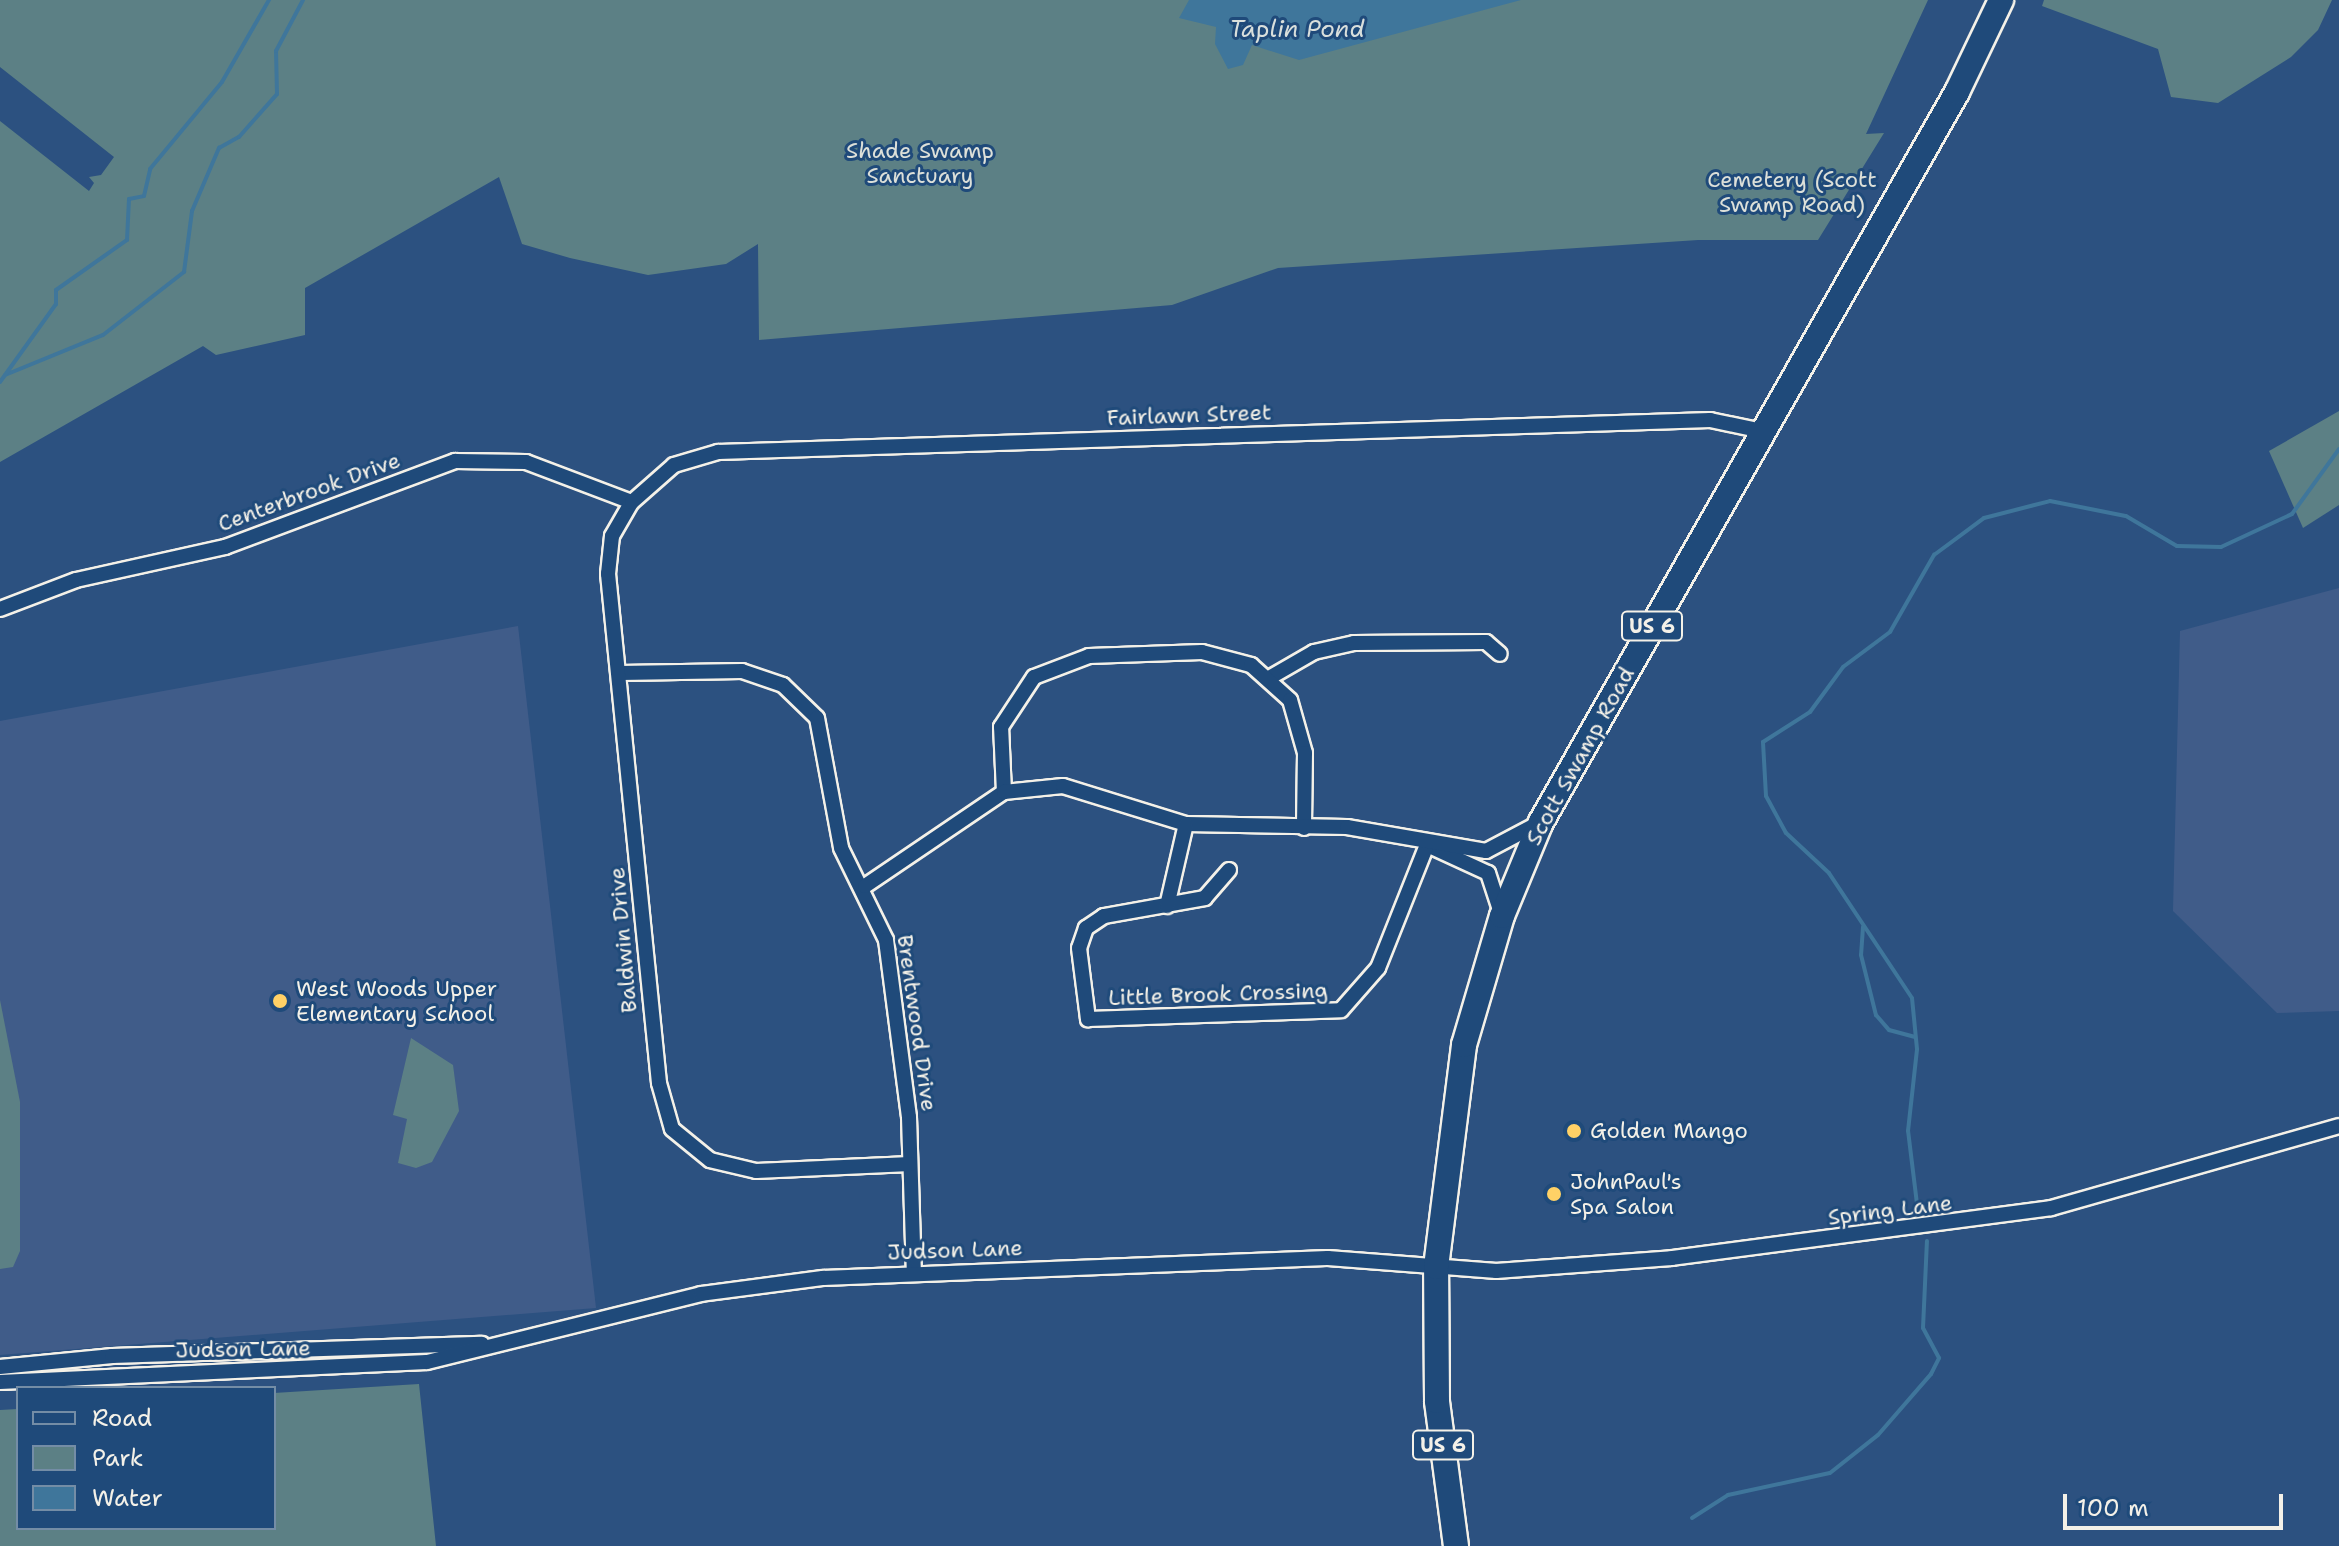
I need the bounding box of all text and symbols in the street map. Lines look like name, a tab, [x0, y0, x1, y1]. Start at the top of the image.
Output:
water label: Taplin Pond	[1229, 16, 1365, 44]
park label: Shade Swamp Sanctuary	[846, 137, 994, 188]
park label: Cemetery (Scott Swamp Road)	[1707, 166, 1877, 218]
street label: Fairlawn Street	[1106, 399, 1272, 431]
street label: Centerbrook Drive	[214, 447, 404, 537]
road number: US 6	[1620, 610, 1684, 642]
street label: Scott Swamp Road	[1520, 662, 1640, 850]
street label: Baldwin Drive	[603, 866, 643, 1014]
street label: Brentwood Drive	[892, 933, 942, 1113]
place label: West Woods Upper Elementary School	[296, 975, 497, 1026]
street label: Little Brook Crossing	[1108, 977, 1328, 1011]
marker: West Woods Upper Elementary School	[271, 992, 289, 1010]
place label: Golden Mango	[1590, 1118, 1748, 1144]
marker: Golden Mango	[1565, 1122, 1583, 1140]
place label: JohnPaul's Spa Salon	[1570, 1168, 1682, 1220]
marker: JohnPaul's Spa Salon	[1545, 1185, 1563, 1203]
street label: Spring Lane	[1826, 1189, 1954, 1231]
street label: Judson Lane	[887, 1234, 1023, 1266]
street label: Judson Lane	[175, 1335, 311, 1363]
legend	[16, 1386, 276, 1530]
text: Road	[92, 1402, 152, 1434]
road number: US 6	[1411, 1429, 1475, 1461]
text: Park	[92, 1442, 144, 1474]
scale bar	[2067, 1478, 2287, 1528]
text: Water	[92, 1482, 163, 1514]
text: 100 m	[2077, 1492, 2149, 1524]

